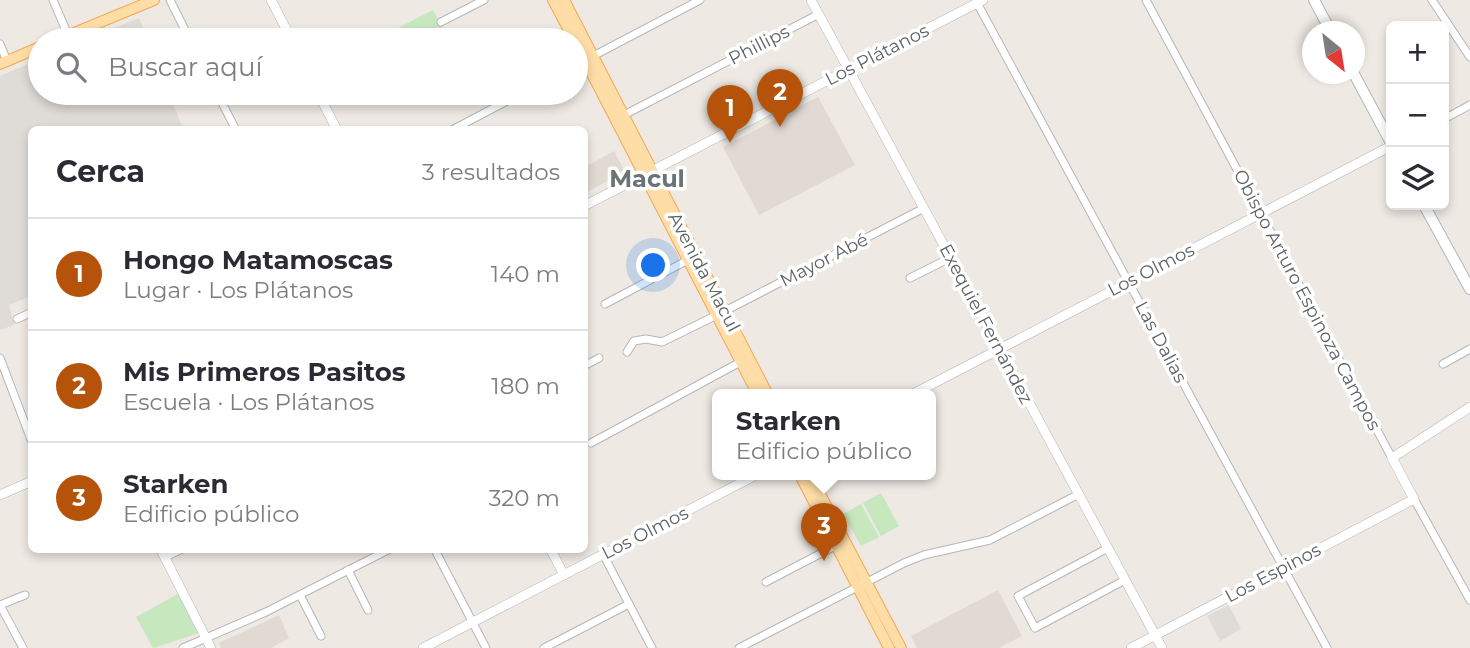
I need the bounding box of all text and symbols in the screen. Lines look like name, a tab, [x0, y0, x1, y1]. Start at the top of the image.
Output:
street label: Los Plátanos	[821, 19, 933, 91]
street label: Phillips	[725, 20, 793, 70]
north arrow	[1302, 21, 1365, 84]
map controls	[1386, 21, 1449, 210]
button: +	[1386, 21, 1449, 84]
search box	[28, 28, 588, 105]
icon: search	[52, 48, 90, 86]
text: Buscar aquí	[108, 51, 262, 83]
pin: 2	[757, 69, 803, 127]
button: −	[1386, 84, 1449, 147]
pin: 1	[707, 85, 753, 143]
button: layers	[1386, 147, 1449, 210]
text: Cerca	[56, 153, 145, 190]
text: 3 resultados	[422, 158, 560, 186]
district label: Macul	[609, 164, 685, 193]
street label: Obispo Arturo Espinoza Campos	[1229, 166, 1385, 434]
street label: Avenida Macul	[663, 208, 745, 336]
street label: Mayor Abé	[776, 228, 872, 292]
street label: Los Olmos	[1104, 239, 1198, 301]
street label: Exequiel Fernández	[935, 240, 1037, 408]
text: Hongo Matamoscas	[123, 244, 393, 276]
your location	[636, 248, 670, 282]
text: 1	[74, 260, 84, 288]
text: 140 m	[491, 260, 560, 288]
text: Lugar · Los Plátanos	[123, 276, 353, 304]
street label: Las Dalias	[1130, 297, 1192, 387]
text: Mis Primeros Pasitos	[123, 356, 406, 388]
text: 2	[72, 372, 86, 400]
text: 180 m	[491, 372, 560, 400]
text: Escuela · Los Plátanos	[123, 388, 374, 416]
popup	[712, 389, 936, 480]
text: Starken	[736, 405, 841, 437]
text: Edificio público	[736, 437, 912, 465]
text: Starken	[123, 468, 228, 500]
text: 3	[72, 484, 86, 512]
text: 320 m	[488, 484, 560, 512]
text: Edificio público	[123, 500, 299, 528]
street label: Los Olmos	[598, 502, 692, 564]
pin: 3	[801, 503, 847, 561]
street label: Los Espinos	[1221, 538, 1325, 607]

